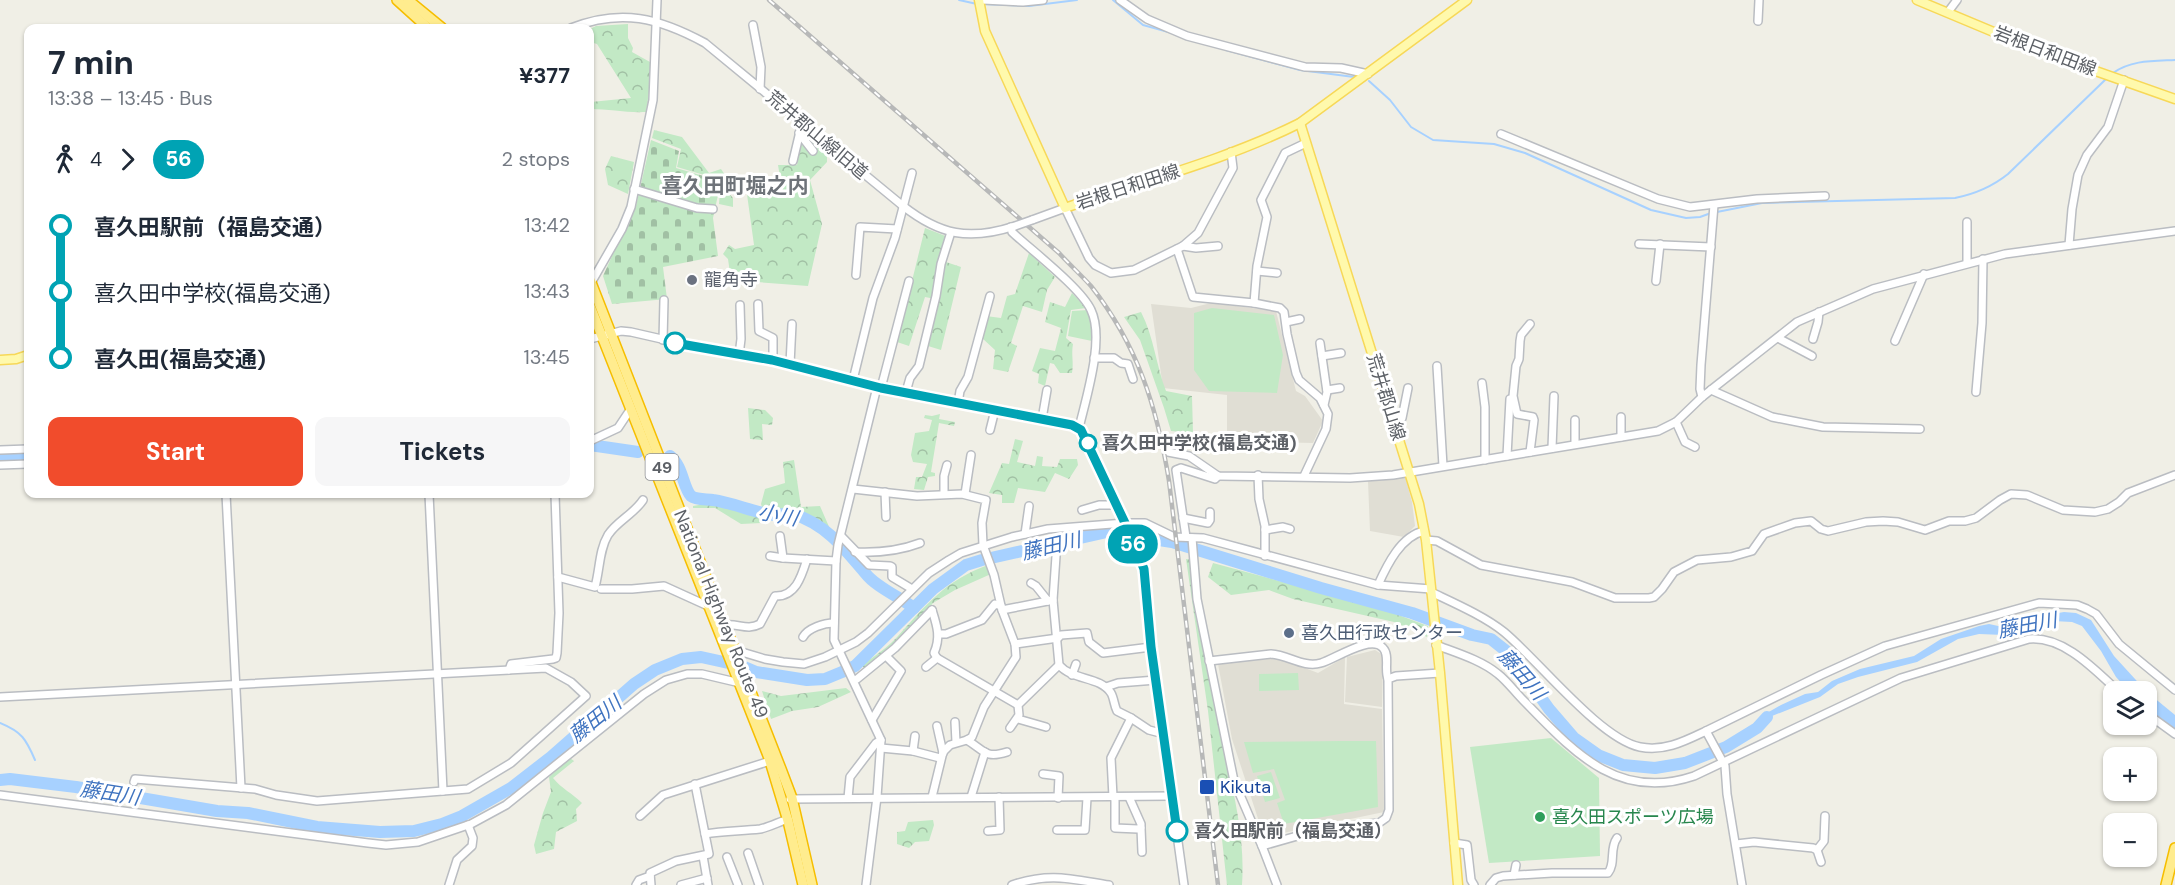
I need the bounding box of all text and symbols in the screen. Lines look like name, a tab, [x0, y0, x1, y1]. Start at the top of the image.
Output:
street label: 岩根日和田線	[1990, 20, 2100, 82]
text: 7 min	[48, 41, 134, 84]
text: ¥377	[519, 61, 570, 90]
text: 13:38 – 13:45 · Bus	[48, 85, 213, 111]
street label: 荒井郡山線旧道	[761, 85, 873, 185]
icon: walk	[48, 143, 81, 176]
icon: forward	[111, 143, 144, 176]
text: 56	[165, 145, 192, 173]
text: 4	[90, 146, 102, 172]
text: 2 stops	[502, 146, 570, 172]
street label: 岩根日和田線	[1073, 159, 1183, 215]
district label: 喜久田町堀之内	[662, 172, 809, 200]
text: 13:42	[524, 212, 570, 238]
text: 喜久田駅前（福島交通）	[94, 213, 336, 242]
place label: 龍角寺	[704, 268, 758, 292]
marker: 龍角寺	[685, 273, 699, 287]
text: 13:43	[524, 278, 570, 304]
text: 喜久田中学校(福島交通)	[94, 279, 330, 308]
unlabelled marker	[664, 332, 686, 354]
text: 13:45	[524, 344, 570, 370]
text: 喜久田(福島交通)	[94, 345, 266, 374]
street label: 荒井郡山線	[1361, 350, 1411, 444]
button: Start	[48, 417, 303, 486]
button: Tickets	[315, 417, 570, 486]
place label: 喜久田中学校(福島交通)	[1102, 431, 1297, 455]
marker: 喜久田中学校(福島交通)	[1079, 434, 1097, 452]
road number: 49	[646, 454, 678, 480]
water label: 小川	[756, 498, 802, 532]
street label: National Highway Route 49	[668, 506, 774, 722]
line badge: 56	[1106, 524, 1160, 564]
water label: 藤田川	[1019, 526, 1085, 565]
text: 56	[1120, 530, 1146, 558]
water label: 藤田川	[1995, 606, 2061, 643]
place label: 喜久田行政センター	[1301, 621, 1463, 645]
marker: 喜久田行政センター	[1282, 626, 1296, 640]
water label: 藤田川	[1493, 643, 1553, 707]
map controls	[2103, 681, 2157, 867]
button: layers	[2103, 681, 2157, 735]
water label: 藤田川	[564, 689, 628, 748]
button: +	[2103, 747, 2157, 801]
water label: 藤田川	[78, 775, 144, 811]
place label: Kikuta	[1220, 775, 1271, 799]
marker: Kikuta	[1198, 778, 1216, 796]
place label: 喜久田スポーツ広場	[1552, 805, 1714, 829]
marker: 喜久田スポーツ広場	[1533, 810, 1547, 824]
button: −	[2103, 813, 2157, 867]
place label: 喜久田駅前（福島交通）	[1194, 819, 1392, 843]
marker: 喜久田駅前（福島交通）	[1166, 820, 1188, 842]

